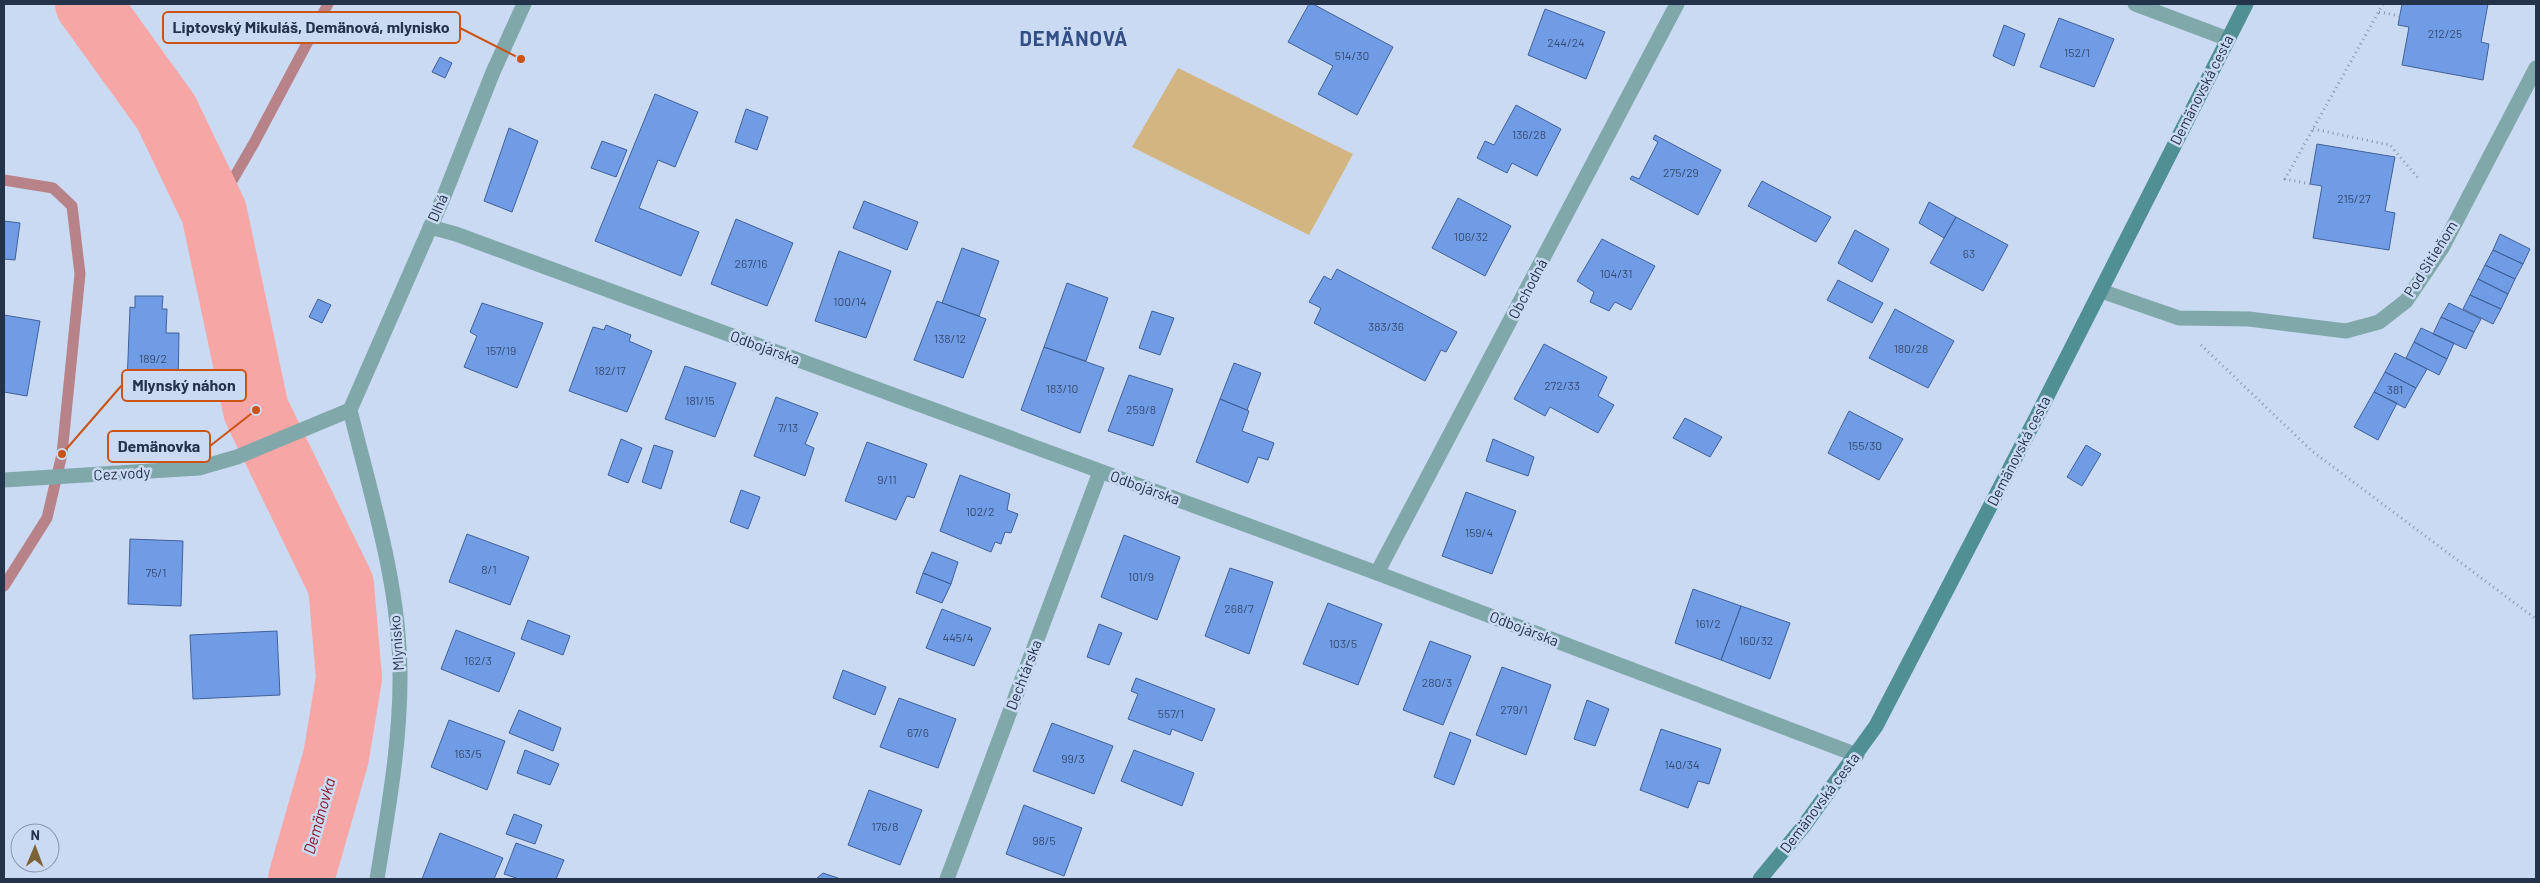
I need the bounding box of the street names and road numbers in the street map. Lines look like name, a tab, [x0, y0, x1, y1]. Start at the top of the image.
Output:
street label: Demänovská cesta	[2166, 32, 2237, 148]
street label: Dlhá	[423, 191, 451, 224]
street label: Pod Sitieňom	[2400, 217, 2461, 300]
street label: Obchodná	[1504, 255, 1550, 322]
street label: Odbojárska	[728, 326, 803, 368]
street label: Demänovská cesta	[1983, 393, 2054, 509]
street label: Cez vody	[93, 463, 151, 483]
street label: Odbojárska	[1108, 466, 1183, 508]
street label: Odbojárska	[1487, 607, 1562, 650]
street label: Mlynisko	[385, 615, 407, 671]
street label: Dechtárska	[1001, 637, 1045, 712]
street label: Demänovská cesta	[1776, 749, 1863, 856]

